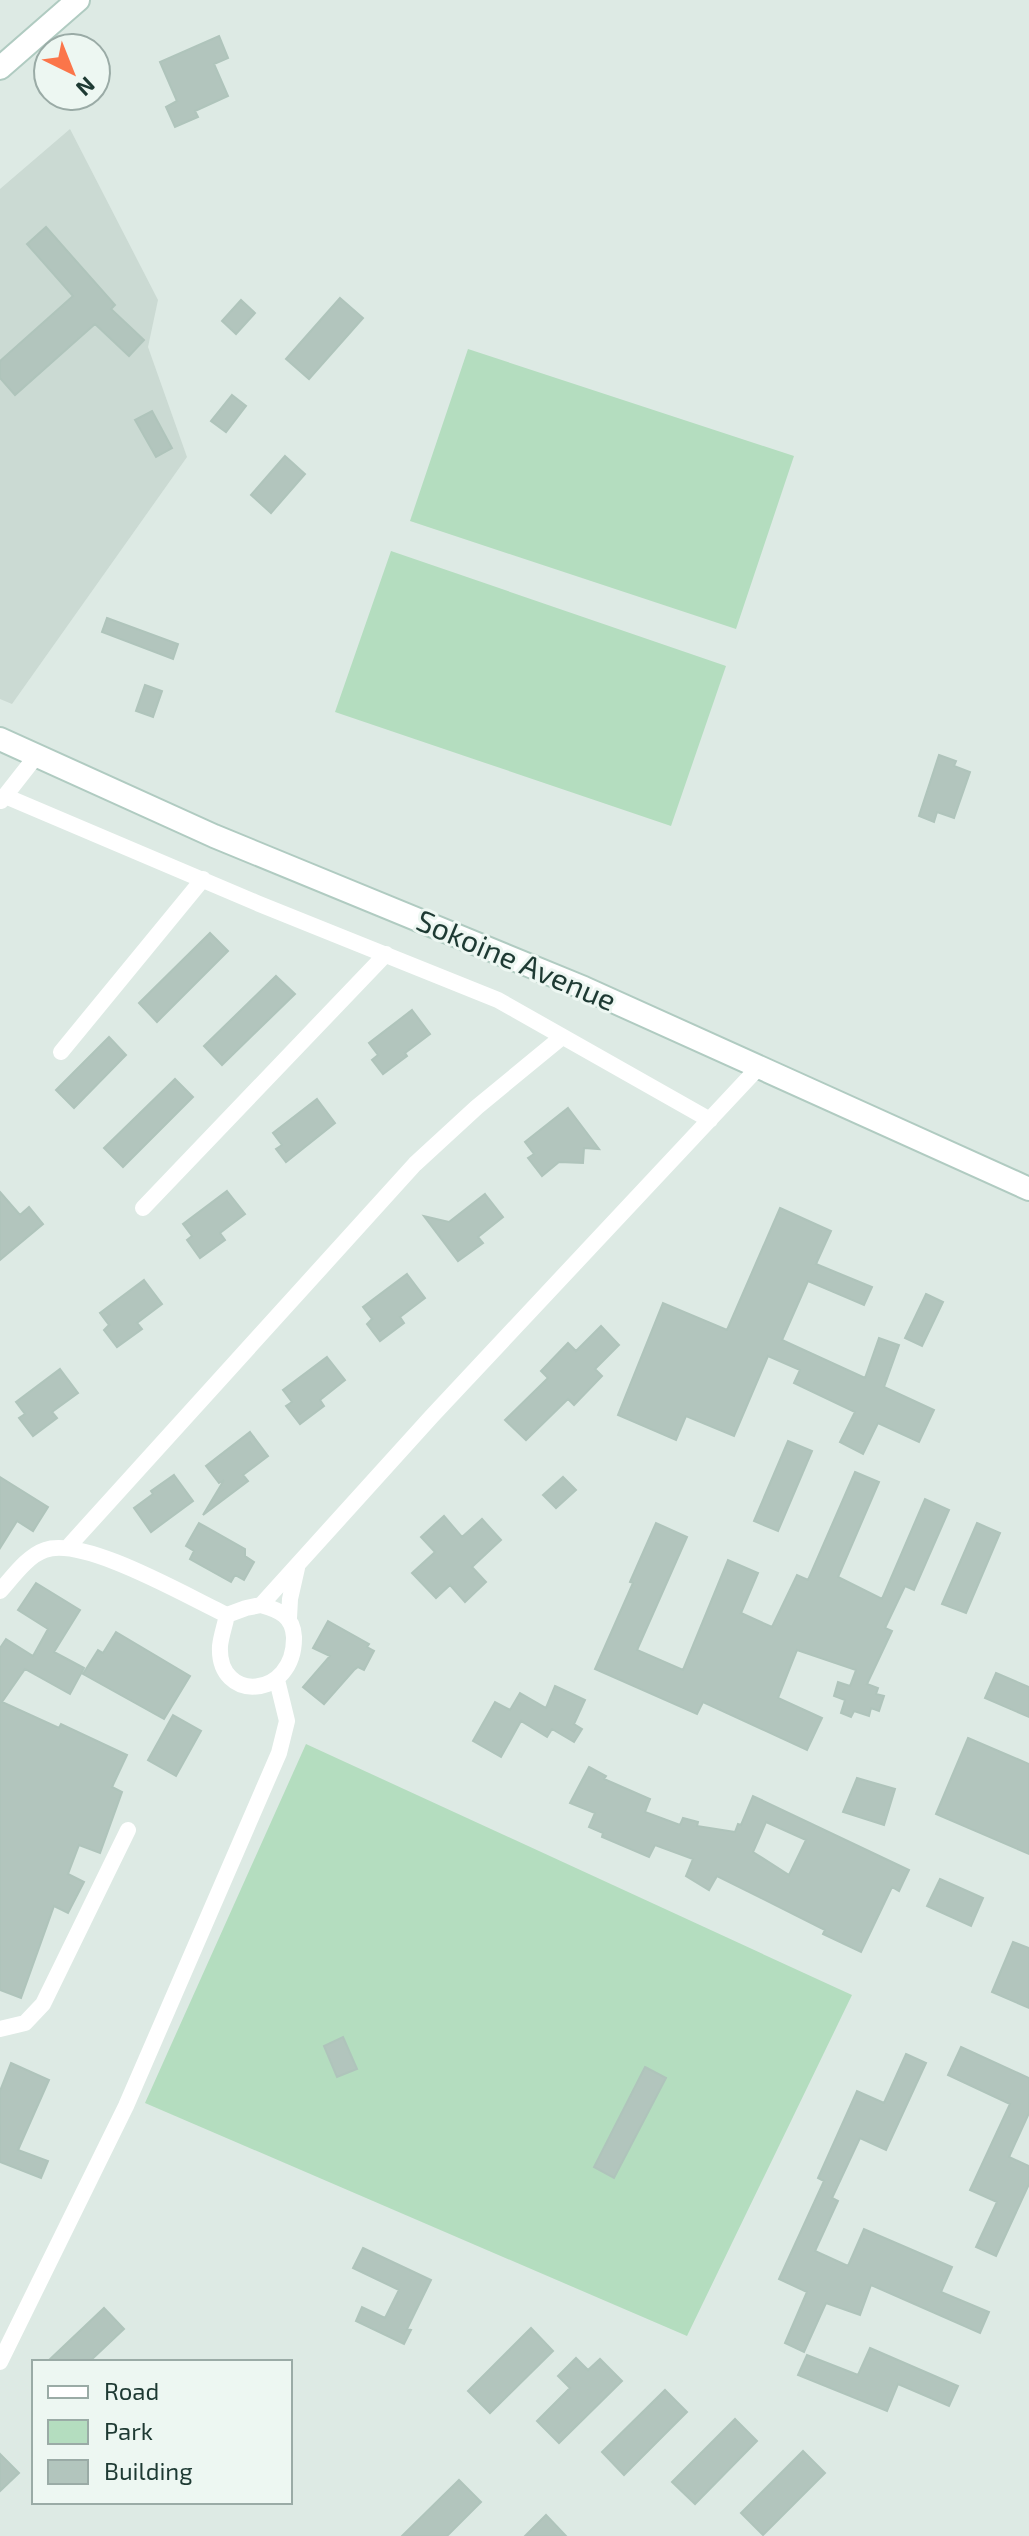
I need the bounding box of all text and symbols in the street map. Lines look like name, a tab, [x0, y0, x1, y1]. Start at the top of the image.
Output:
north arrow	[32, 32, 112, 112]
text: N	[72, 72, 101, 102]
street label: Sokoine Avenue	[412, 901, 622, 1017]
legend	[32, 2360, 292, 2504]
text: Road	[104, 2376, 159, 2405]
text: Park	[104, 2416, 153, 2445]
text: Building	[104, 2456, 193, 2485]

